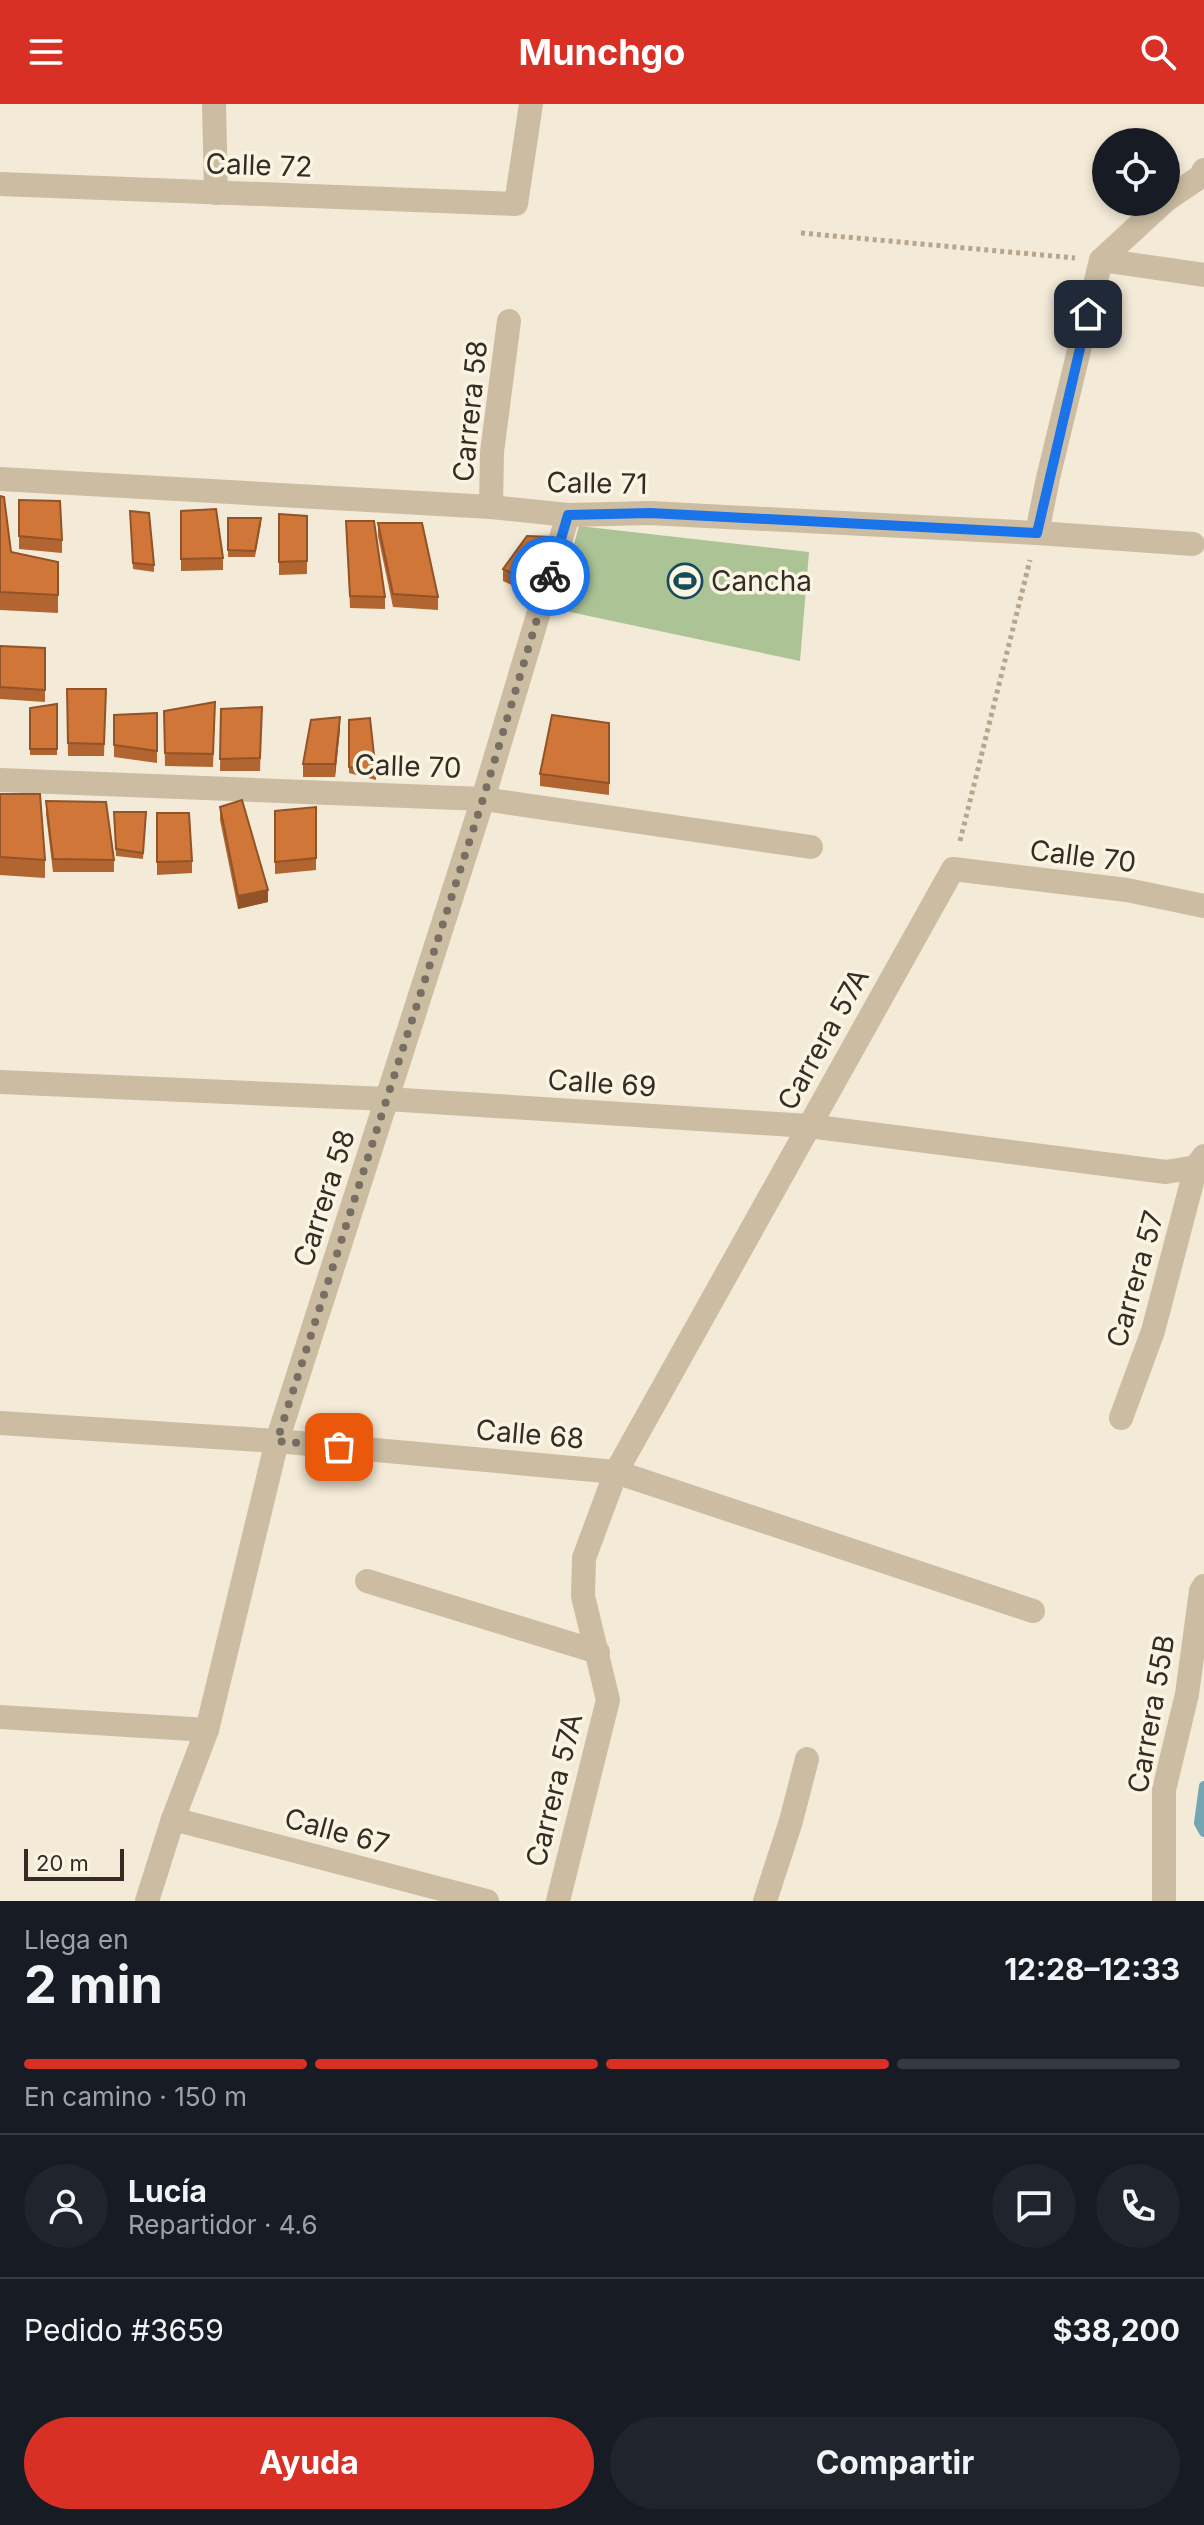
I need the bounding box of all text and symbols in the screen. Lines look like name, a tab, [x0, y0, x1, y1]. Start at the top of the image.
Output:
icon: menu	[24, 30, 68, 74]
text: Munchgo	[519, 30, 685, 74]
icon: search	[1136, 30, 1180, 74]
map controls	[1092, 128, 1180, 216]
button: locate	[1092, 128, 1180, 216]
street label: Calle 72	[205, 146, 313, 184]
pin	[1054, 280, 1122, 348]
icon: home	[1066, 292, 1110, 336]
street label: Carrera 58	[446, 339, 494, 483]
street label: Calle 71	[546, 465, 648, 501]
courier	[510, 536, 590, 616]
icon: bike	[528, 554, 572, 598]
sports icon: Cancha	[666, 562, 704, 600]
place label: Cancha	[711, 564, 812, 598]
street label: Calle 70	[354, 747, 462, 785]
street label: Calle 70	[1028, 833, 1138, 879]
street label: Carrera 57A	[770, 962, 876, 1116]
street label: Calle 69	[547, 1062, 657, 1104]
street label: Carrera 58	[286, 1125, 362, 1271]
street label: Carrera 57	[1099, 1207, 1171, 1351]
street label: Calle 68	[474, 1412, 586, 1456]
pin	[305, 1413, 373, 1481]
icon: bag	[317, 1425, 361, 1469]
street label: Carrera 55B	[1120, 1632, 1182, 1796]
street label: Carrera 57A	[519, 1710, 589, 1870]
street label: Calle 67	[281, 1801, 393, 1861]
scale bar	[24, 1845, 124, 1881]
text: 20 m	[36, 1850, 89, 1876]
text: Llega en	[24, 1924, 129, 1955]
text: 12:28–12:33	[1004, 1951, 1180, 1987]
text: 2 min	[24, 1953, 163, 2016]
text: En camino · 150 m	[24, 2081, 247, 2112]
button: person	[24, 2164, 108, 2248]
button: chat	[992, 2164, 1076, 2248]
button: phone	[1096, 2164, 1180, 2248]
text: Lucía	[128, 2173, 207, 2209]
text: Repartidor · 4.6	[128, 2209, 318, 2240]
text: Pedido #3659	[24, 2312, 224, 2348]
text: $38,200	[1053, 2312, 1180, 2348]
button: Ayuda	[24, 2417, 594, 2509]
button: Compartir	[610, 2417, 1180, 2509]

